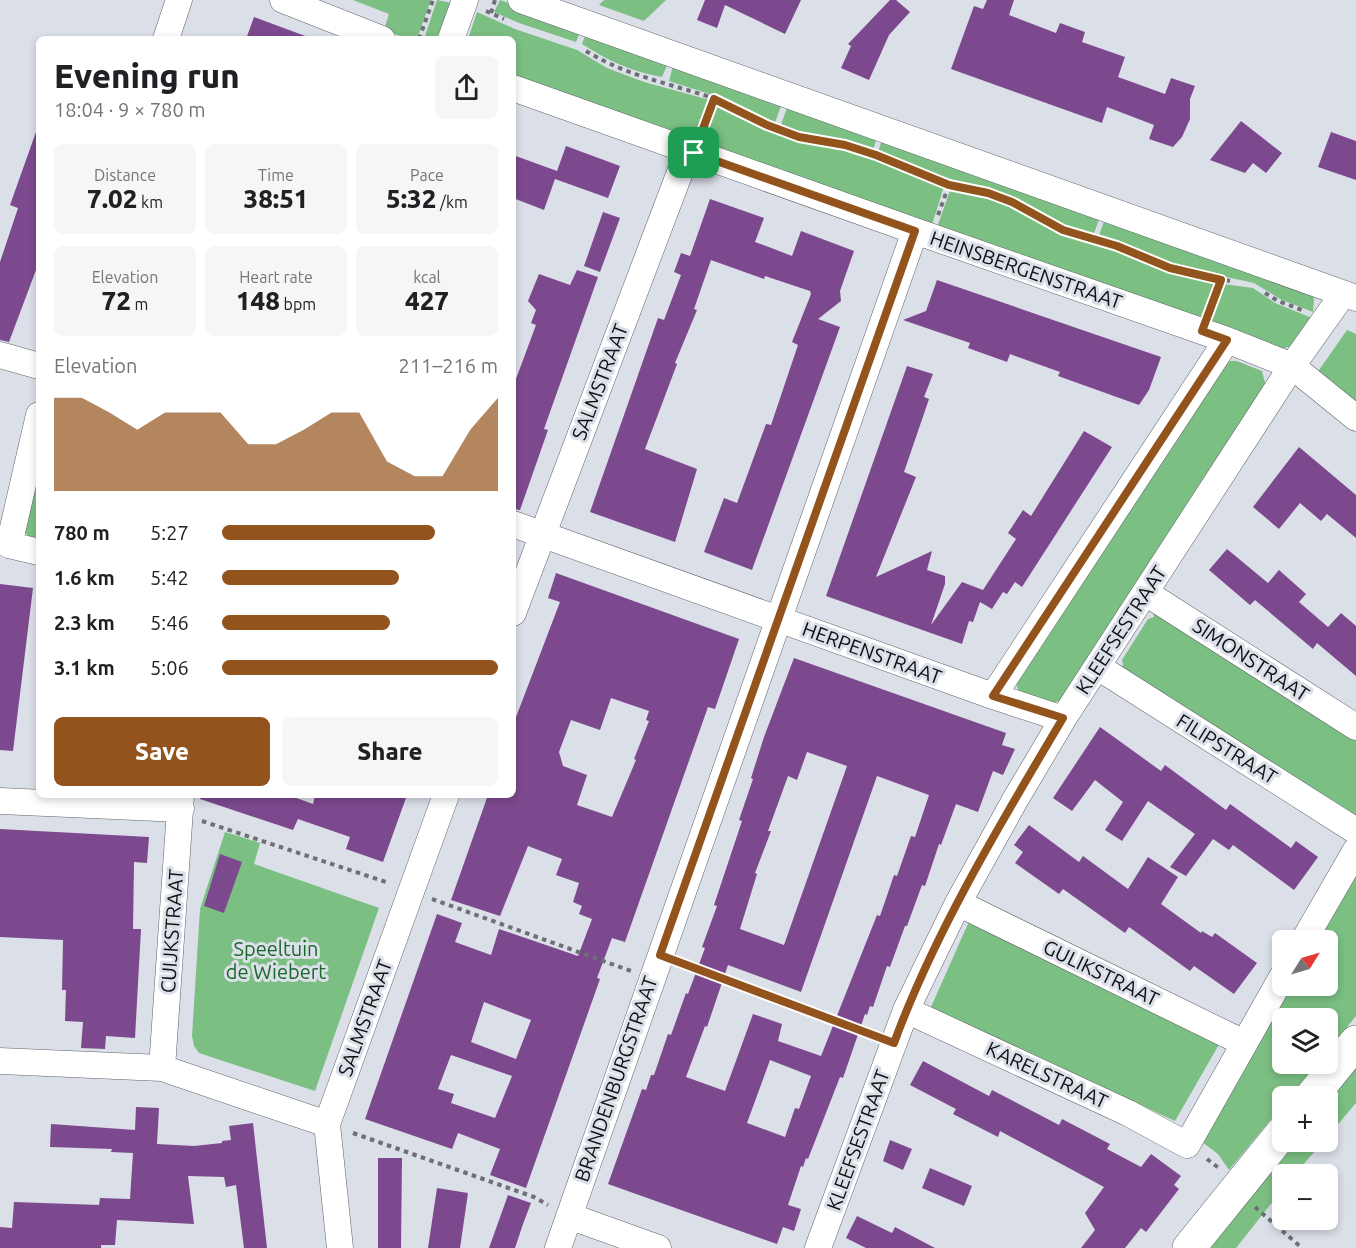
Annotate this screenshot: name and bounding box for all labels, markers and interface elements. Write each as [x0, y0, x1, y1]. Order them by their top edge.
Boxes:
button: share [435, 56, 498, 119]
text: Evening run [54, 57, 240, 94]
text: 18:04 · 9 × 780 m [54, 98, 206, 121]
pin [668, 127, 719, 178]
icon: arrive [677, 136, 710, 169]
text: Distance [94, 166, 156, 184]
text: Time [258, 166, 294, 184]
text: Pace [410, 166, 444, 184]
text: 7.02 [87, 184, 137, 213]
text: 38:51 [243, 184, 309, 213]
text: 5:32 [386, 184, 436, 213]
text: km [137, 193, 163, 211]
text: /km [436, 193, 468, 211]
street label: HEINSBERGENSTRAAT [927, 226, 1125, 313]
text: Elevation [92, 268, 158, 286]
text: Heart rate [239, 268, 313, 286]
text: kcal [413, 268, 441, 286]
text: 72 [102, 286, 131, 315]
text: 148 [236, 286, 280, 315]
text: 427 [405, 286, 449, 315]
text: m [131, 295, 148, 313]
text: bpm [280, 295, 316, 313]
street label: SALMSTRAAT [567, 321, 632, 443]
text: Elevation [54, 354, 137, 377]
text: 211–216 m [399, 354, 498, 377]
text: 780 m [54, 521, 110, 544]
text: 5:27 [150, 521, 189, 544]
street label: KLEEFSESTRAAT [1071, 561, 1171, 698]
text: 1.6 km [54, 566, 115, 589]
text: 5:42 [150, 566, 189, 589]
text: 2.3 km [54, 611, 115, 634]
text: 5:46 [150, 611, 189, 634]
street label: SIMONSTRAAT [1189, 613, 1314, 706]
street label: HERPENSTRAAT [799, 617, 945, 688]
text: 3.1 km [54, 656, 115, 679]
text: 5:06 [150, 656, 189, 679]
street label: FILIPSTRAAT [1173, 709, 1282, 789]
button: Save [54, 717, 270, 786]
button: Share [282, 717, 498, 786]
street label: CUIJKSTRAAT [156, 868, 187, 994]
north arrow [1272, 930, 1338, 996]
map controls [1272, 930, 1338, 1230]
street label: GULIKSTRAAT [1040, 935, 1163, 1010]
park label: Speeltuin de Wiebert [226, 937, 326, 983]
street label: SALMSTRAAT [333, 956, 396, 1079]
street label: BRANDENBURGSTRAAT [570, 973, 662, 1185]
button: layers [1272, 1008, 1338, 1074]
street label: KARELSTRAAT [983, 1036, 1112, 1113]
street label: KLEEFSESTRAAT [821, 1066, 894, 1213]
button: + [1272, 1086, 1338, 1152]
button: − [1272, 1164, 1338, 1230]

